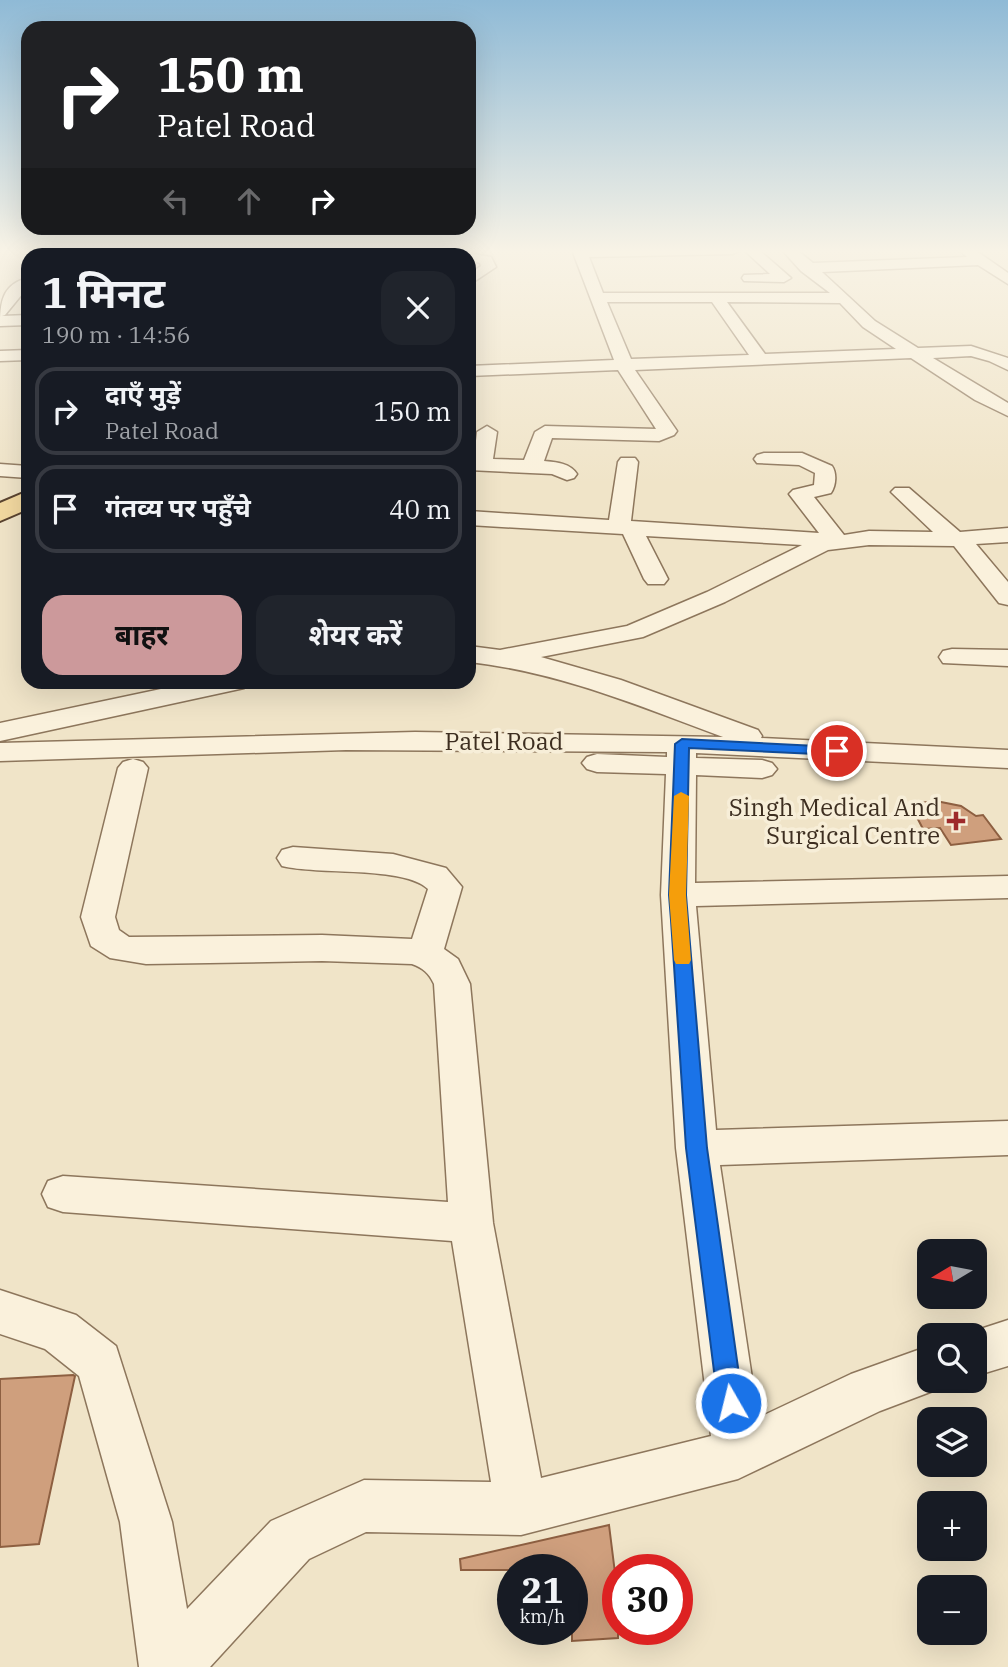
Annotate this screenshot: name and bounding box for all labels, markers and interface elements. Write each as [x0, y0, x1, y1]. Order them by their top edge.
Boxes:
text: 150 m [157, 42, 304, 105]
icon: right [42, 49, 133, 140]
text: Patel Road [157, 104, 315, 146]
icon: left [157, 182, 195, 220]
icon: ahead [230, 182, 268, 220]
icon: right [303, 182, 341, 220]
text: 1 मिनट [42, 265, 165, 320]
button: close [381, 271, 455, 345]
text: 190 m · 14:56 [42, 319, 191, 349]
text: दाएँ मुड़ें [105, 377, 181, 411]
icon: right [46, 392, 84, 430]
text: 150 m [373, 394, 451, 428]
text: Patel Road [105, 415, 219, 445]
icon: arrive [46, 490, 84, 528]
text: गंतव्य पर पहुँचे [105, 490, 251, 524]
text: 40 m [389, 492, 451, 526]
button: बाहर [42, 595, 242, 675]
button: शेयर करें [256, 595, 455, 675]
pin [807, 721, 867, 781]
street label: Patel Road [445, 725, 563, 757]
icon: arrive [818, 732, 856, 770]
place label: Singh Medical And Surgical Centre [729, 791, 940, 851]
marker: Singh Medical And Surgical Centre [946, 811, 966, 831]
north arrow [917, 1239, 987, 1309]
map controls [917, 1239, 987, 1645]
button: search [917, 1323, 987, 1393]
position arrow [694, 1366, 768, 1440]
button: layers [917, 1407, 987, 1477]
button: + [917, 1491, 987, 1561]
speed limit sign: 30 [602, 1554, 693, 1645]
text: 21 [521, 1567, 564, 1613]
button: − [917, 1575, 987, 1645]
text: km/h [520, 1605, 565, 1628]

